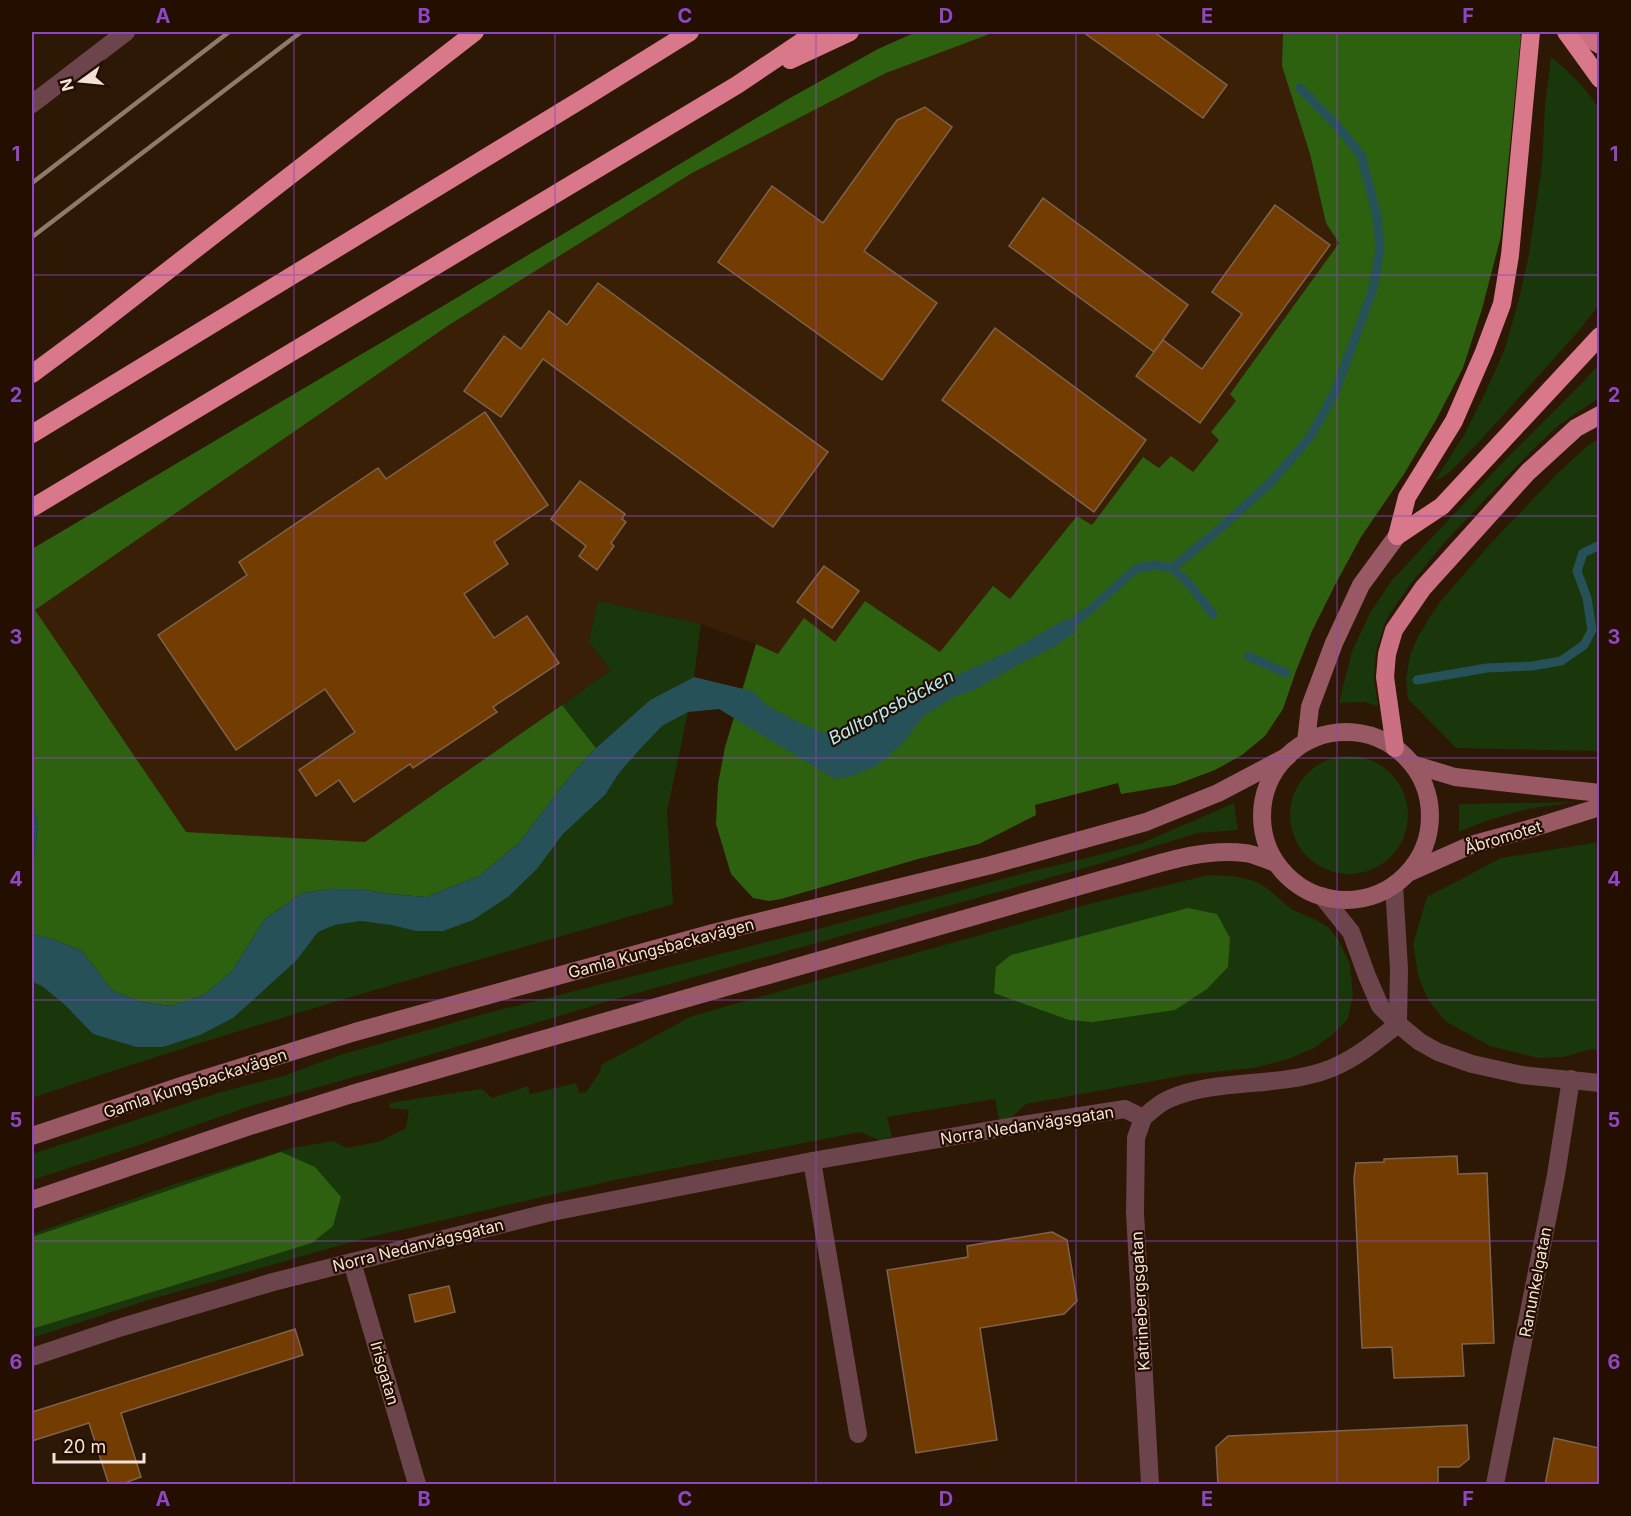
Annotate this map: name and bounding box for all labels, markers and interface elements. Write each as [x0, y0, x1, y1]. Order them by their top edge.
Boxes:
text: A [156, 4, 171, 28]
text: B [417, 4, 431, 28]
text: C [678, 4, 692, 28]
text: D [939, 4, 953, 28]
text: E [1201, 4, 1213, 28]
text: F [1462, 4, 1474, 28]
north arrow [51, 51, 111, 111]
text: N [55, 76, 78, 93]
text: 1 [12, 142, 20, 166]
text: 1 [1610, 142, 1618, 166]
text: 2 [10, 383, 22, 407]
text: 2 [1608, 383, 1620, 407]
text: 3 [10, 625, 22, 649]
text: 3 [1608, 625, 1620, 649]
water label: Balltorpsbäcken [825, 665, 957, 749]
street label: Åbromotet [1462, 816, 1544, 858]
text: 4 [9, 867, 23, 891]
text: 4 [1607, 867, 1621, 891]
street label: Gamla Kungsbackavägen [566, 914, 756, 982]
street label: Gamla Kungsbackavägen [101, 1044, 289, 1122]
street label: Norra Nedanvägsgatan [939, 1101, 1115, 1149]
text: 5 [10, 1108, 22, 1132]
text: 5 [1608, 1108, 1620, 1132]
street label: Norra Nedanvägsgatan [330, 1214, 506, 1276]
street label: Ranunkelgatan [1515, 1225, 1555, 1339]
street label: Katrinebergsgatan [1126, 1231, 1154, 1371]
street label: Irisgatan [366, 1339, 404, 1407]
text: 6 [10, 1350, 23, 1374]
text: 6 [1608, 1350, 1621, 1374]
scale bar [54, 1426, 144, 1464]
text: 20 m [63, 1436, 106, 1457]
text: A [156, 1487, 171, 1511]
text: B [417, 1487, 431, 1511]
text: C [678, 1487, 692, 1511]
text: D [939, 1487, 953, 1511]
text: E [1201, 1487, 1213, 1511]
text: F [1462, 1487, 1474, 1511]

